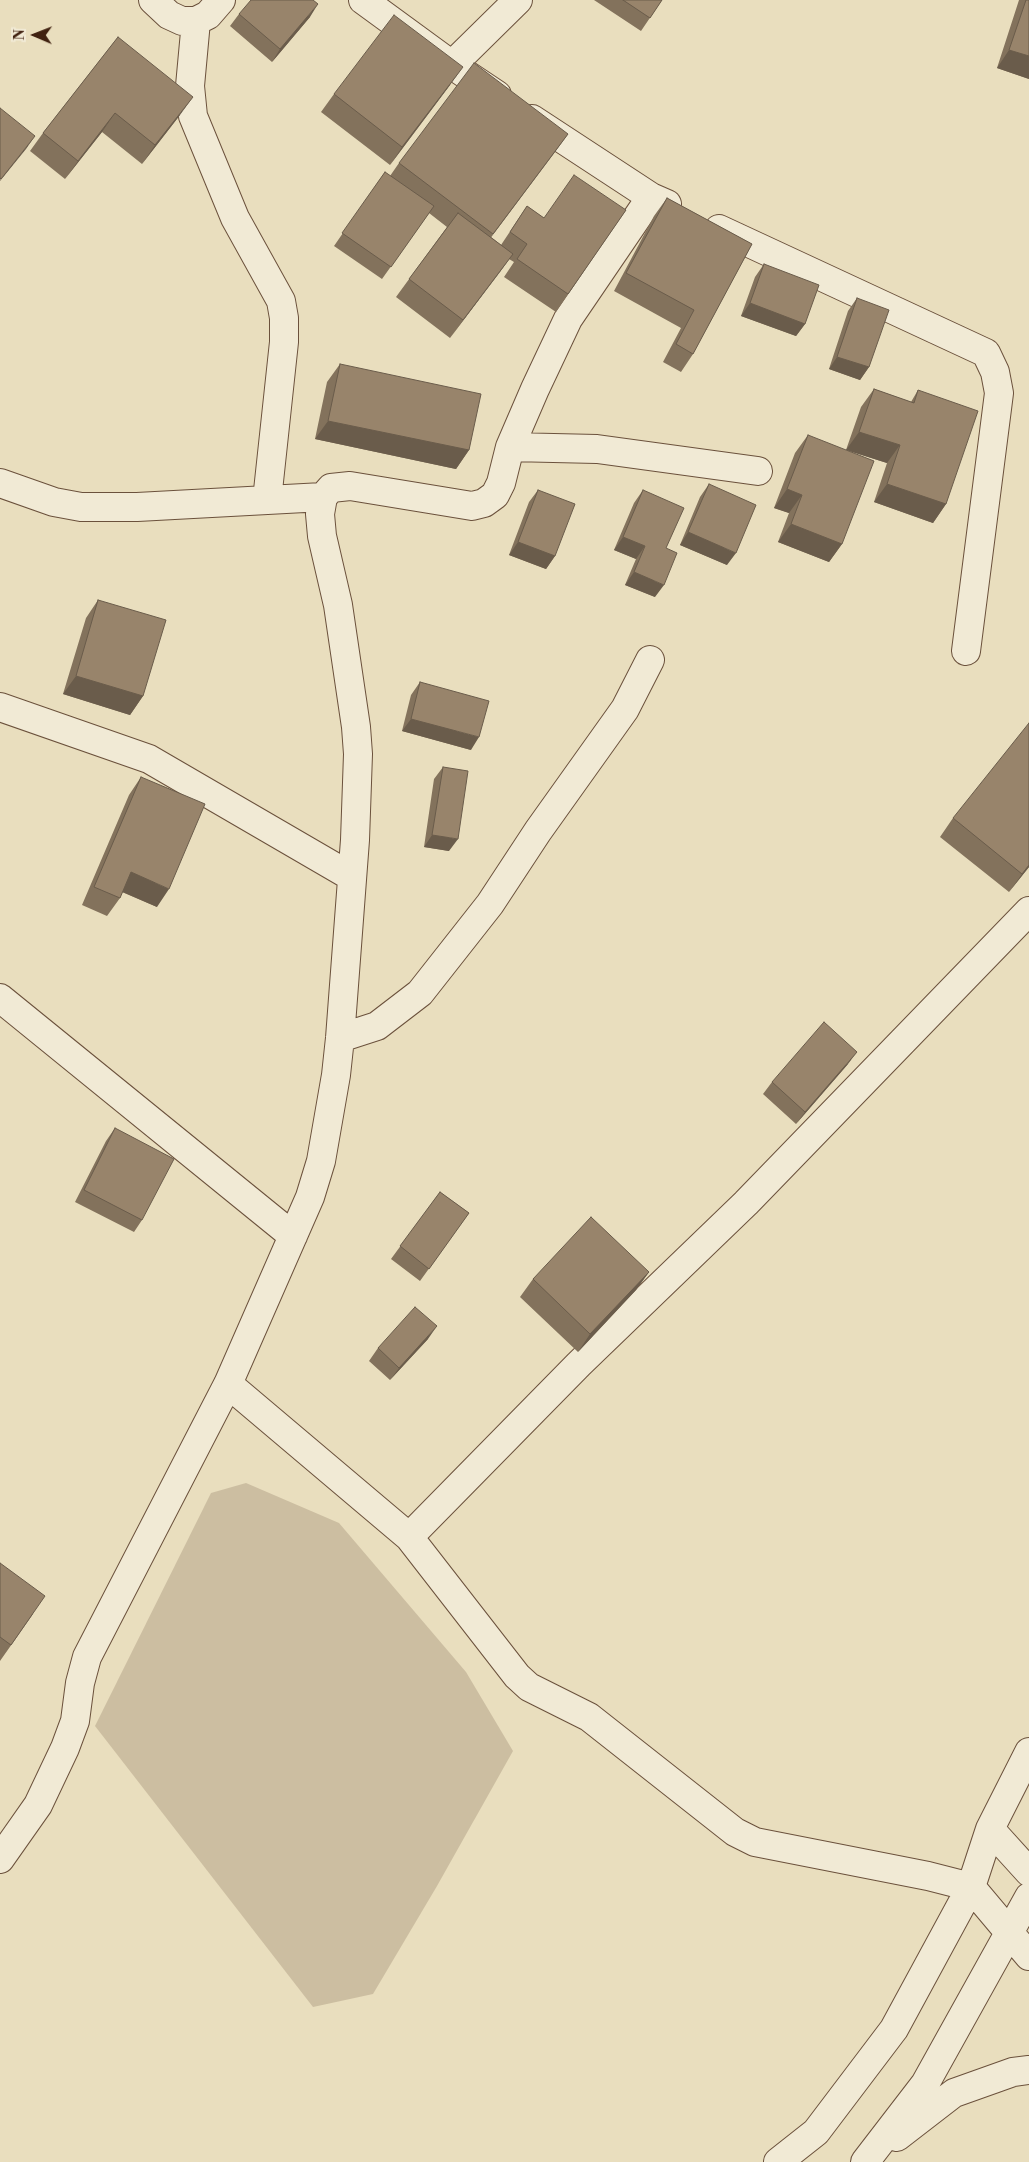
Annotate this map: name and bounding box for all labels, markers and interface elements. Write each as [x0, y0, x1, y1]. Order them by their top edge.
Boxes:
north arrow [10, 10, 60, 60]
text: N [11, 29, 29, 40]

